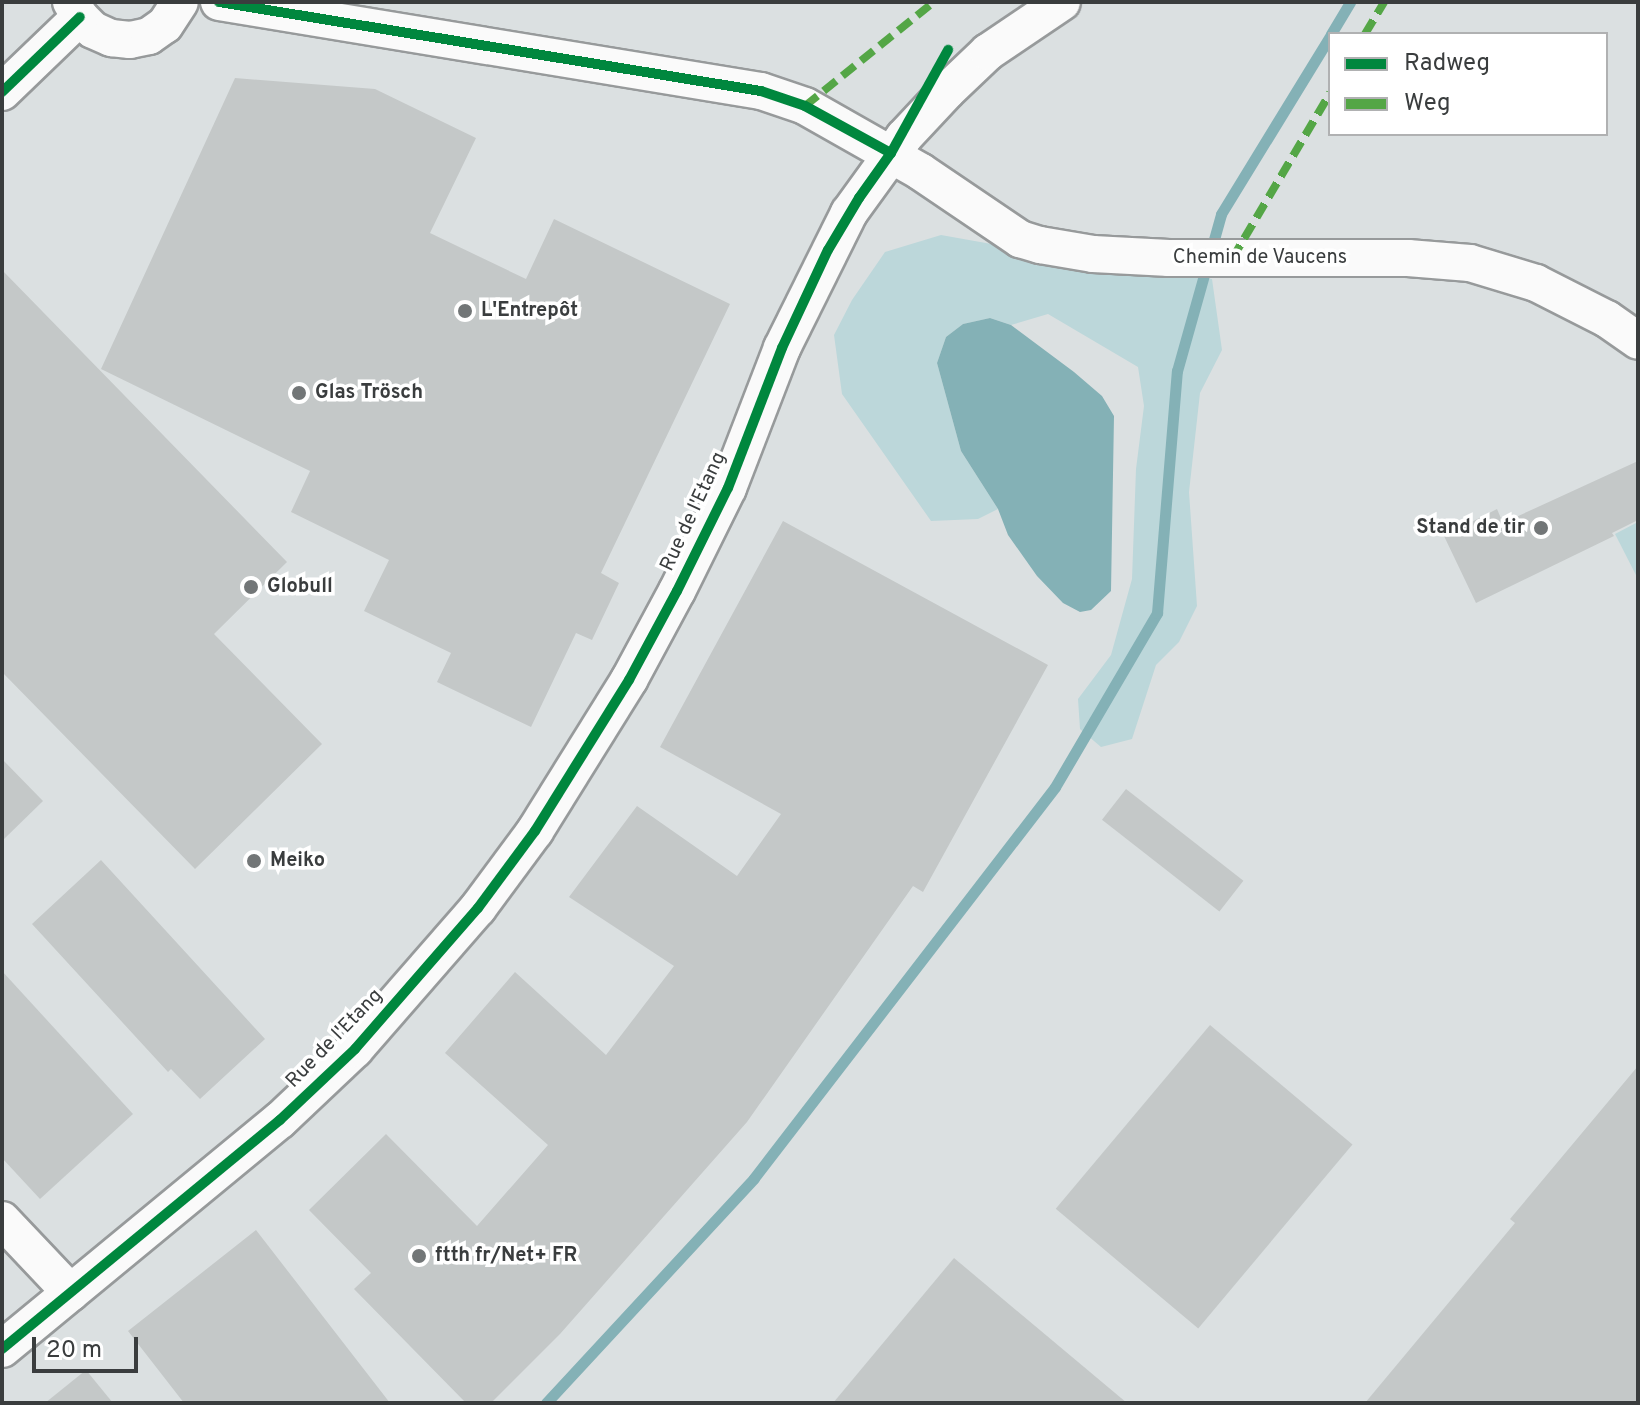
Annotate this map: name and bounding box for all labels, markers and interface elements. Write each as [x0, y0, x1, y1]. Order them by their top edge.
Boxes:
legend [1328, 32, 1608, 136]
text: Radweg [1404, 49, 1490, 79]
text: Weg [1404, 89, 1451, 119]
street label: Chemin de Vaucens [1172, 246, 1348, 270]
place label: L'Entrepôt [481, 299, 578, 323]
marker: L'Entrepôt [456, 302, 474, 320]
place label: Glas Trösch [315, 381, 423, 405]
marker: Glas Trösch [290, 384, 308, 402]
street label: Rue de l'Etang [656, 449, 732, 575]
place label: Stand de tir [1416, 516, 1525, 540]
marker: Stand de tir [1532, 519, 1550, 537]
place label: Globull [267, 575, 333, 599]
marker: Globull [242, 578, 260, 596]
place label: Meiko [270, 849, 325, 873]
marker: Meiko [245, 852, 263, 870]
street label: Rue de l'Etang [282, 984, 388, 1094]
place label: ftth fr/Net+ FR [435, 1244, 577, 1268]
marker: ftth fr/Net+ FR [410, 1247, 428, 1265]
scale bar [36, 1321, 142, 1371]
text: 20 m [46, 1336, 102, 1366]

